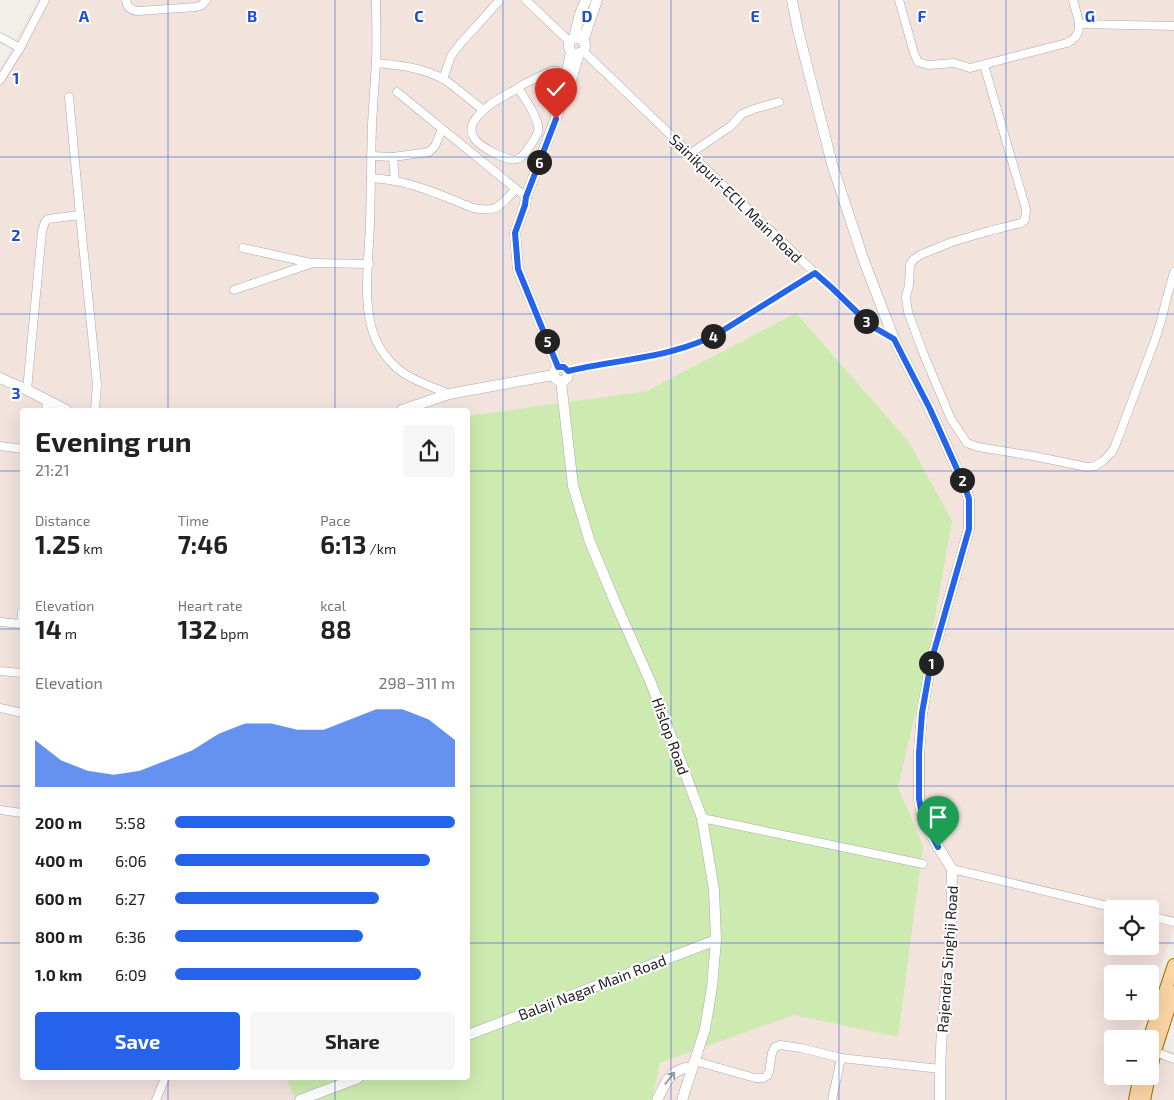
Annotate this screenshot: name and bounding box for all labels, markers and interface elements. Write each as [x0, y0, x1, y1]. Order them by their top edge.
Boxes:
text: A [79, 6, 90, 25]
text: B [247, 6, 257, 25]
text: C [414, 6, 424, 25]
text: D [582, 6, 593, 25]
text: E [750, 6, 760, 25]
text: F [918, 6, 927, 25]
text: G [1085, 6, 1095, 25]
text: 1 [13, 68, 19, 87]
pin [535, 68, 577, 119]
icon: check [542, 75, 570, 103]
street label: Sainikpuri-ECIL Main Road [666, 130, 806, 266]
pin: 6 [526, 150, 552, 174]
text: 6 [535, 154, 544, 171]
text: 2 [11, 225, 21, 244]
pin: 3 [854, 308, 878, 334]
text: 3 [863, 313, 870, 330]
pin: 4 [700, 324, 726, 348]
pin: 5 [534, 328, 560, 354]
text: 4 [709, 328, 718, 345]
text: 5 [544, 333, 551, 350]
text: 3 [11, 383, 21, 402]
text: Evening run [35, 424, 192, 458]
button: share [403, 425, 455, 477]
text: 21:21 [35, 460, 70, 479]
pin: 2 [950, 468, 974, 492]
text: 2 [958, 472, 967, 489]
text: Distance [35, 512, 90, 529]
text: Time [178, 512, 209, 529]
text: Pace [320, 512, 350, 529]
text: 1.25 [35, 529, 80, 559]
text: 7:46 [178, 529, 228, 559]
text: 6:13 [320, 529, 366, 559]
text: km [80, 540, 103, 557]
text: /km [366, 540, 396, 557]
text: Elevation [35, 597, 94, 614]
text: Heart rate [178, 597, 242, 614]
text: kcal [320, 597, 346, 614]
text: 14 [35, 614, 62, 644]
text: 132 [178, 614, 217, 644]
text: 88 [320, 614, 351, 644]
text: m [62, 625, 77, 642]
text: bpm [217, 625, 249, 642]
pin: 1 [918, 650, 944, 676]
text: 1 [928, 655, 935, 672]
text: Elevation [35, 673, 103, 692]
text: 298–311 m [378, 673, 455, 692]
street label: Hislop Road [649, 695, 693, 777]
pin [917, 796, 959, 847]
icon: arrive [924, 803, 952, 831]
text: 200 m [35, 813, 82, 832]
text: 5:58 [115, 813, 146, 832]
text: 400 m [35, 851, 83, 870]
text: 6:06 [115, 851, 147, 870]
street label: Rajendra Singhji Road [933, 885, 962, 1033]
text: 600 m [35, 889, 82, 908]
text: 6:27 [115, 889, 145, 908]
map controls [1104, 900, 1159, 1085]
button: locate [1104, 900, 1159, 955]
text: 800 m [35, 927, 83, 946]
text: 6:36 [115, 927, 146, 946]
street label: Balaji Nagar Main Road [515, 950, 669, 1024]
text: 1.0 km [35, 965, 82, 984]
text: 6:09 [115, 965, 147, 984]
button: + [1104, 965, 1159, 1020]
button: Save [35, 1012, 240, 1070]
button: Share [250, 1012, 455, 1070]
button: − [1104, 1030, 1159, 1085]
one-way arrow [665, 1072, 676, 1085]

